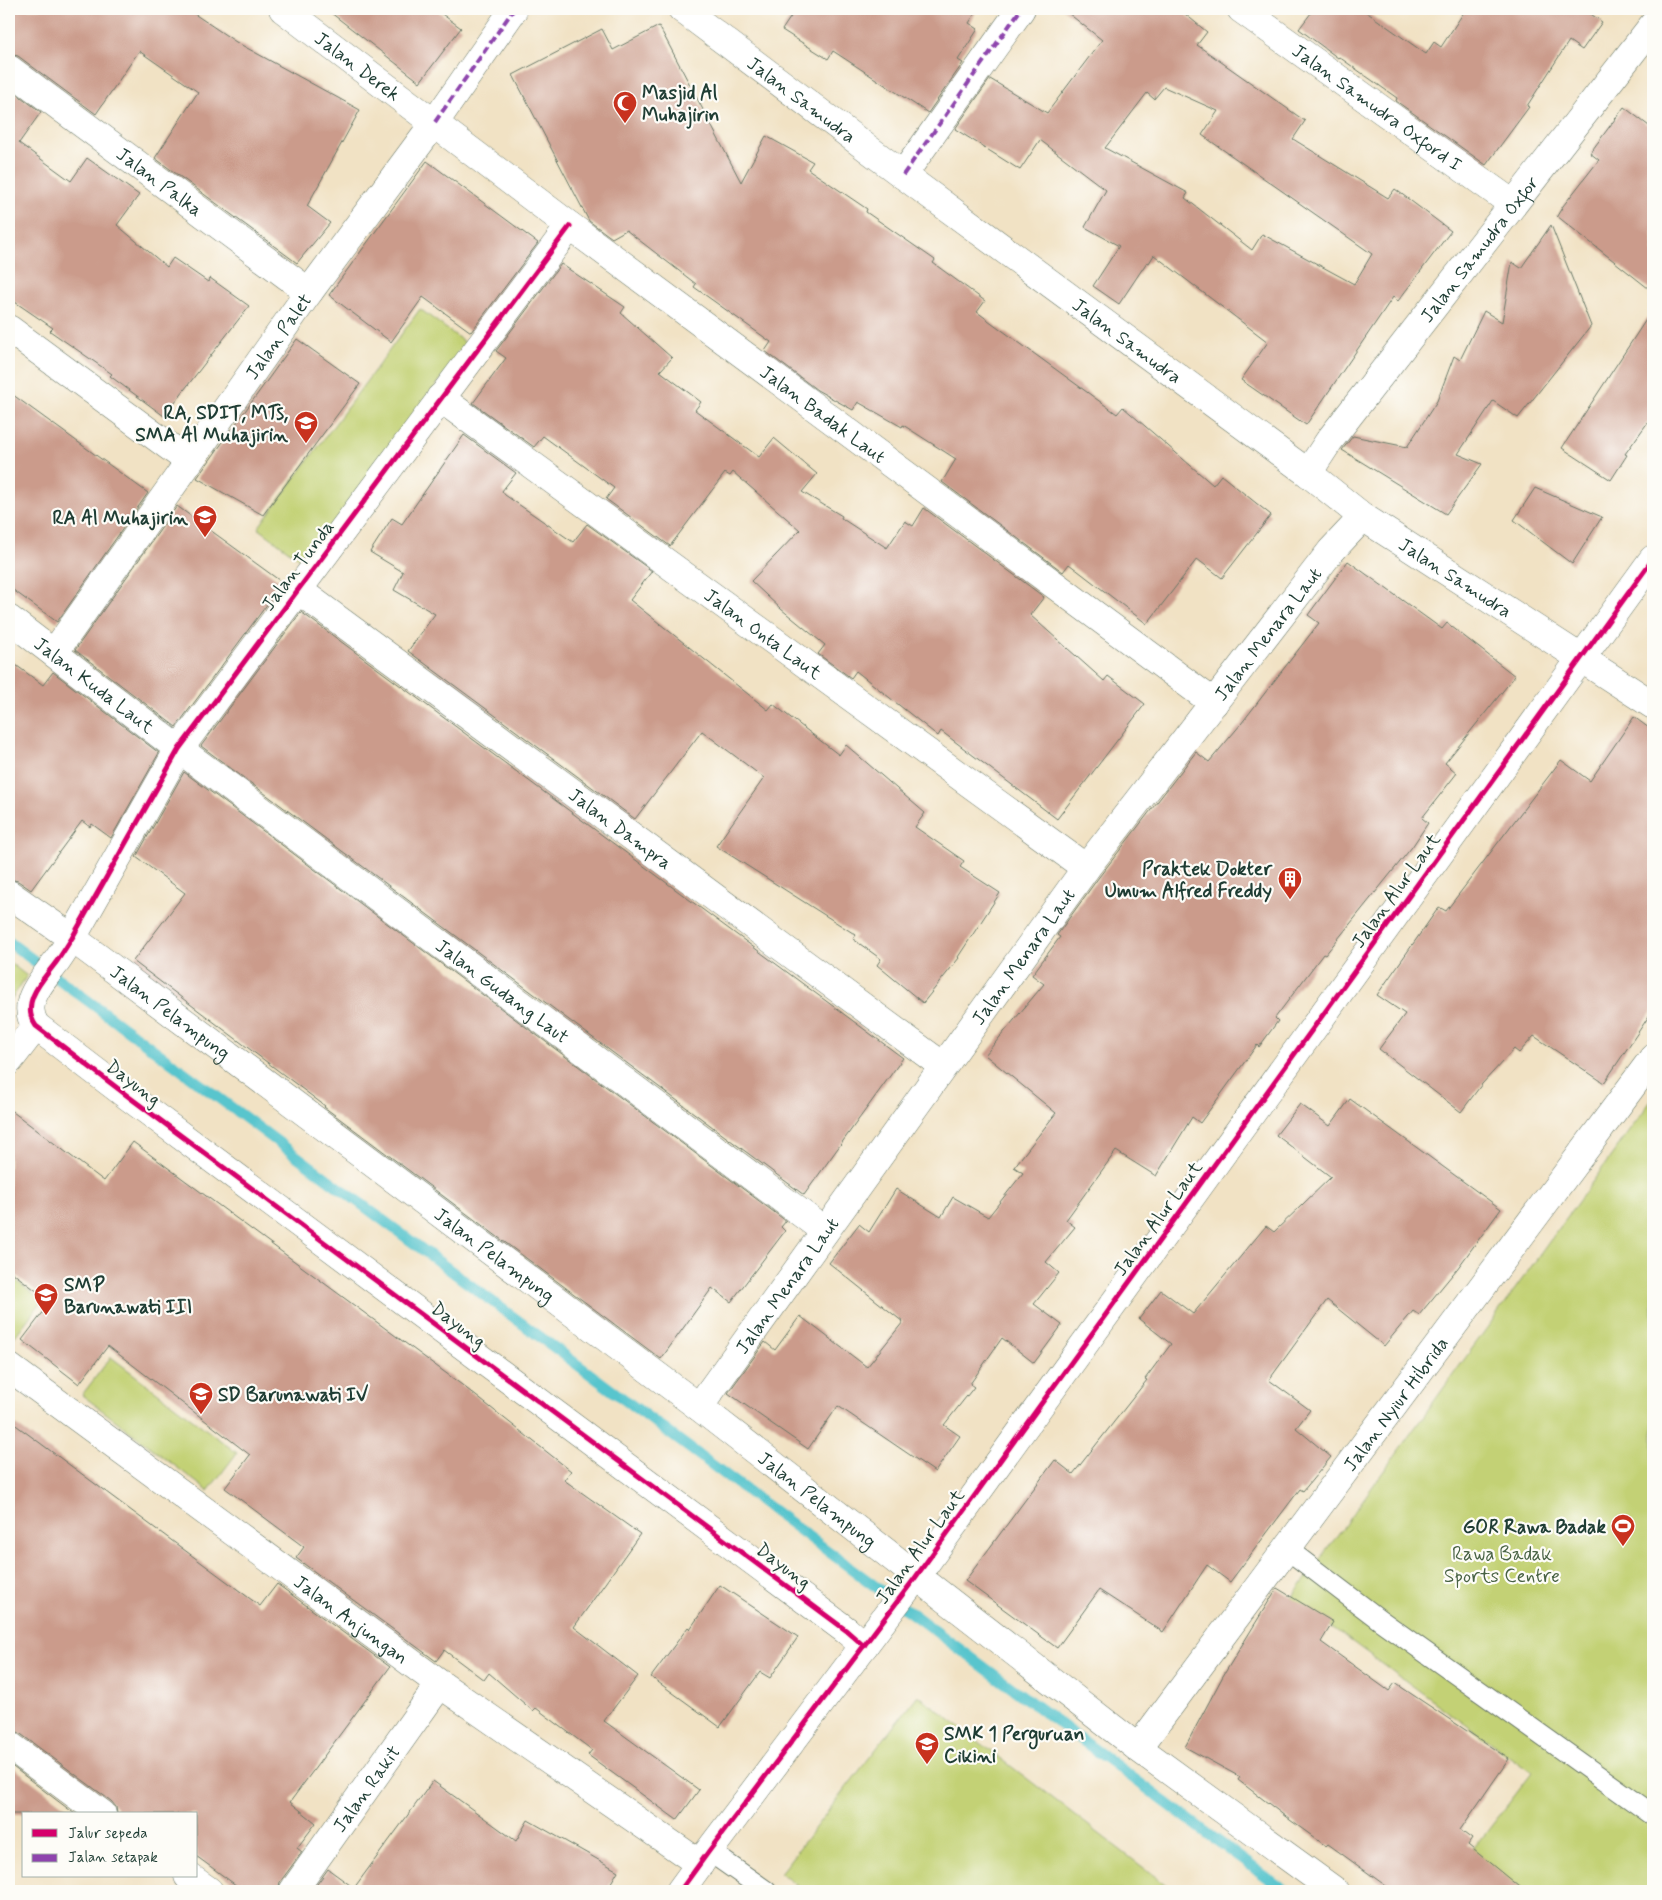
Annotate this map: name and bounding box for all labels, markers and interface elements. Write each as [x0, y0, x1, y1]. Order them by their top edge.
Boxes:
street label: Jalan Derek [309, 26, 405, 107]
street label: Jalan Samudra Oxford I [1287, 39, 1467, 178]
street label: Jalan Samudra [742, 51, 861, 149]
place label: Masjid Al Muhajirin [642, 81, 719, 129]
mosque icon: Masjid Al Muhajirin [612, 90, 638, 124]
street label: Jalan Palka [111, 142, 207, 223]
street label: Jalan Samudra Oxfor [1415, 171, 1545, 328]
street label: Jalan Palet [240, 289, 318, 385]
street label: Jalan Samudra [1067, 293, 1186, 390]
street label: Jalan Badak Laut [754, 360, 890, 470]
place label: RA, SDIT, MTs, SMA Al Muhajirin [135, 401, 288, 448]
school or university icon: RA, SDIT, MTs, SMA Al Muhajirin [293, 410, 319, 444]
school or university icon: RA Al Muhajirin [192, 504, 218, 538]
place label: RA Al Muhajirin [52, 506, 188, 531]
street label: Jalan Tunda [256, 516, 340, 616]
street label: Jalan Samudra [1393, 532, 1516, 624]
street label: Jalan Menara Laut [1209, 563, 1328, 706]
street label: Jalan Onta Laut [699, 583, 826, 686]
street label: Jalan Kuda Laut [29, 632, 159, 740]
street label: Jalan Dampra [563, 783, 677, 876]
street label: Jalan Alur Laut [1346, 828, 1446, 953]
place label: Praktek Dokter Umum Alfred Freddy [1105, 857, 1273, 904]
building icon: Praktek Dokter Umum Alfred Freddy [1277, 866, 1303, 900]
street label: Jalan Menara Laut [966, 884, 1081, 1030]
street label: Jalan Gudang Laut [430, 934, 574, 1050]
street label: Jalan Pelampung [105, 960, 235, 1068]
street label: Dayung [100, 1054, 166, 1113]
street label: Jalan Alur Laut [1108, 1156, 1208, 1281]
street label: Jalan Pelampung [429, 1202, 559, 1310]
street label: Jalan Menara Laut [730, 1213, 845, 1359]
place label: SMP Barunawati III [64, 1273, 192, 1320]
school or university icon: SMP Barunawati III [33, 1282, 59, 1316]
street label: Dayung [425, 1296, 491, 1355]
street label: Jalan Nyiur Hibrida [1338, 1332, 1455, 1477]
school or university icon: SD Barunawati IV [188, 1381, 214, 1415]
place label: SD Barunawati IV [218, 1383, 369, 1408]
street label: Jalan Pelampung [752, 1446, 881, 1556]
street label: Jalan Alur Laut [870, 1484, 970, 1609]
sports icon: GOR Rawa Badak [1610, 1513, 1636, 1547]
place label: GOR Rawa Badak [1463, 1515, 1606, 1540]
street label: Dayung [750, 1537, 816, 1596]
park label: Rawa Badak Sports Centre [1444, 1542, 1560, 1589]
street label: Jalan Anjungan [288, 1570, 413, 1670]
place label: SMK 1 Perguruan Cikini [944, 1722, 1085, 1769]
school or university icon: SMK 1 Perguruan Cikini [914, 1731, 940, 1765]
street label: Jalan Rakit [328, 1741, 407, 1838]
legend [22, 1812, 198, 1878]
text: Jalur sepeda [68, 1824, 148, 1844]
text: Jalan setapak [68, 1848, 158, 1868]

